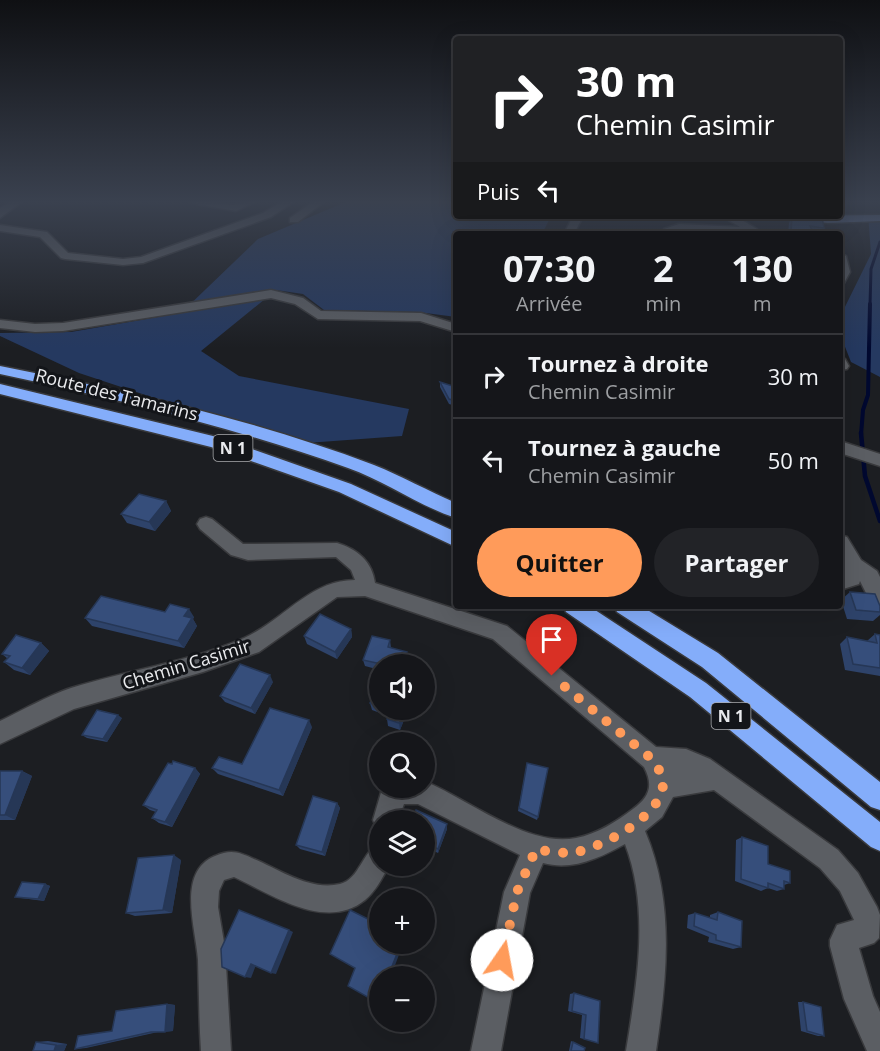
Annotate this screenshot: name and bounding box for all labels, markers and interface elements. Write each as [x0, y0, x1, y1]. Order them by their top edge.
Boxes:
text: 30 m [576, 52, 676, 109]
icon: right [477, 60, 555, 138]
text: Chemin Casimir [576, 106, 775, 143]
icon: left [532, 174, 565, 207]
text: Puis [477, 176, 520, 206]
text: 07:30 [503, 244, 596, 293]
text: 2 [653, 244, 674, 293]
text: 130 [731, 244, 793, 293]
text: Arrivée [516, 290, 582, 317]
text: min [645, 290, 681, 317]
text: m [753, 290, 771, 317]
text: Tournez à droite [528, 348, 709, 378]
icon: right [477, 360, 510, 393]
text: 30 m [768, 361, 819, 391]
street label: Route des Tamarins [33, 362, 201, 426]
text: Chemin Casimir [528, 378, 675, 405]
text: Tournez à gauche [528, 432, 721, 462]
road number: N 1 [214, 435, 252, 461]
icon: left [477, 444, 510, 477]
text: 50 m [768, 445, 819, 475]
text: Chemin Casimir [528, 462, 675, 489]
button: Quitter [477, 528, 642, 597]
button: Partager [654, 528, 819, 597]
pin [526, 614, 577, 676]
icon: arrive [535, 623, 568, 656]
street label: Chemin Casimir [119, 633, 253, 695]
map controls [369, 654, 435, 1032]
button: sound [369, 654, 435, 720]
road number: N 1 [712, 703, 750, 729]
button: search [369, 732, 435, 798]
button: layers [369, 810, 435, 876]
button: + [369, 888, 435, 954]
position arrow [470, 928, 534, 992]
button: − [369, 966, 435, 1032]

